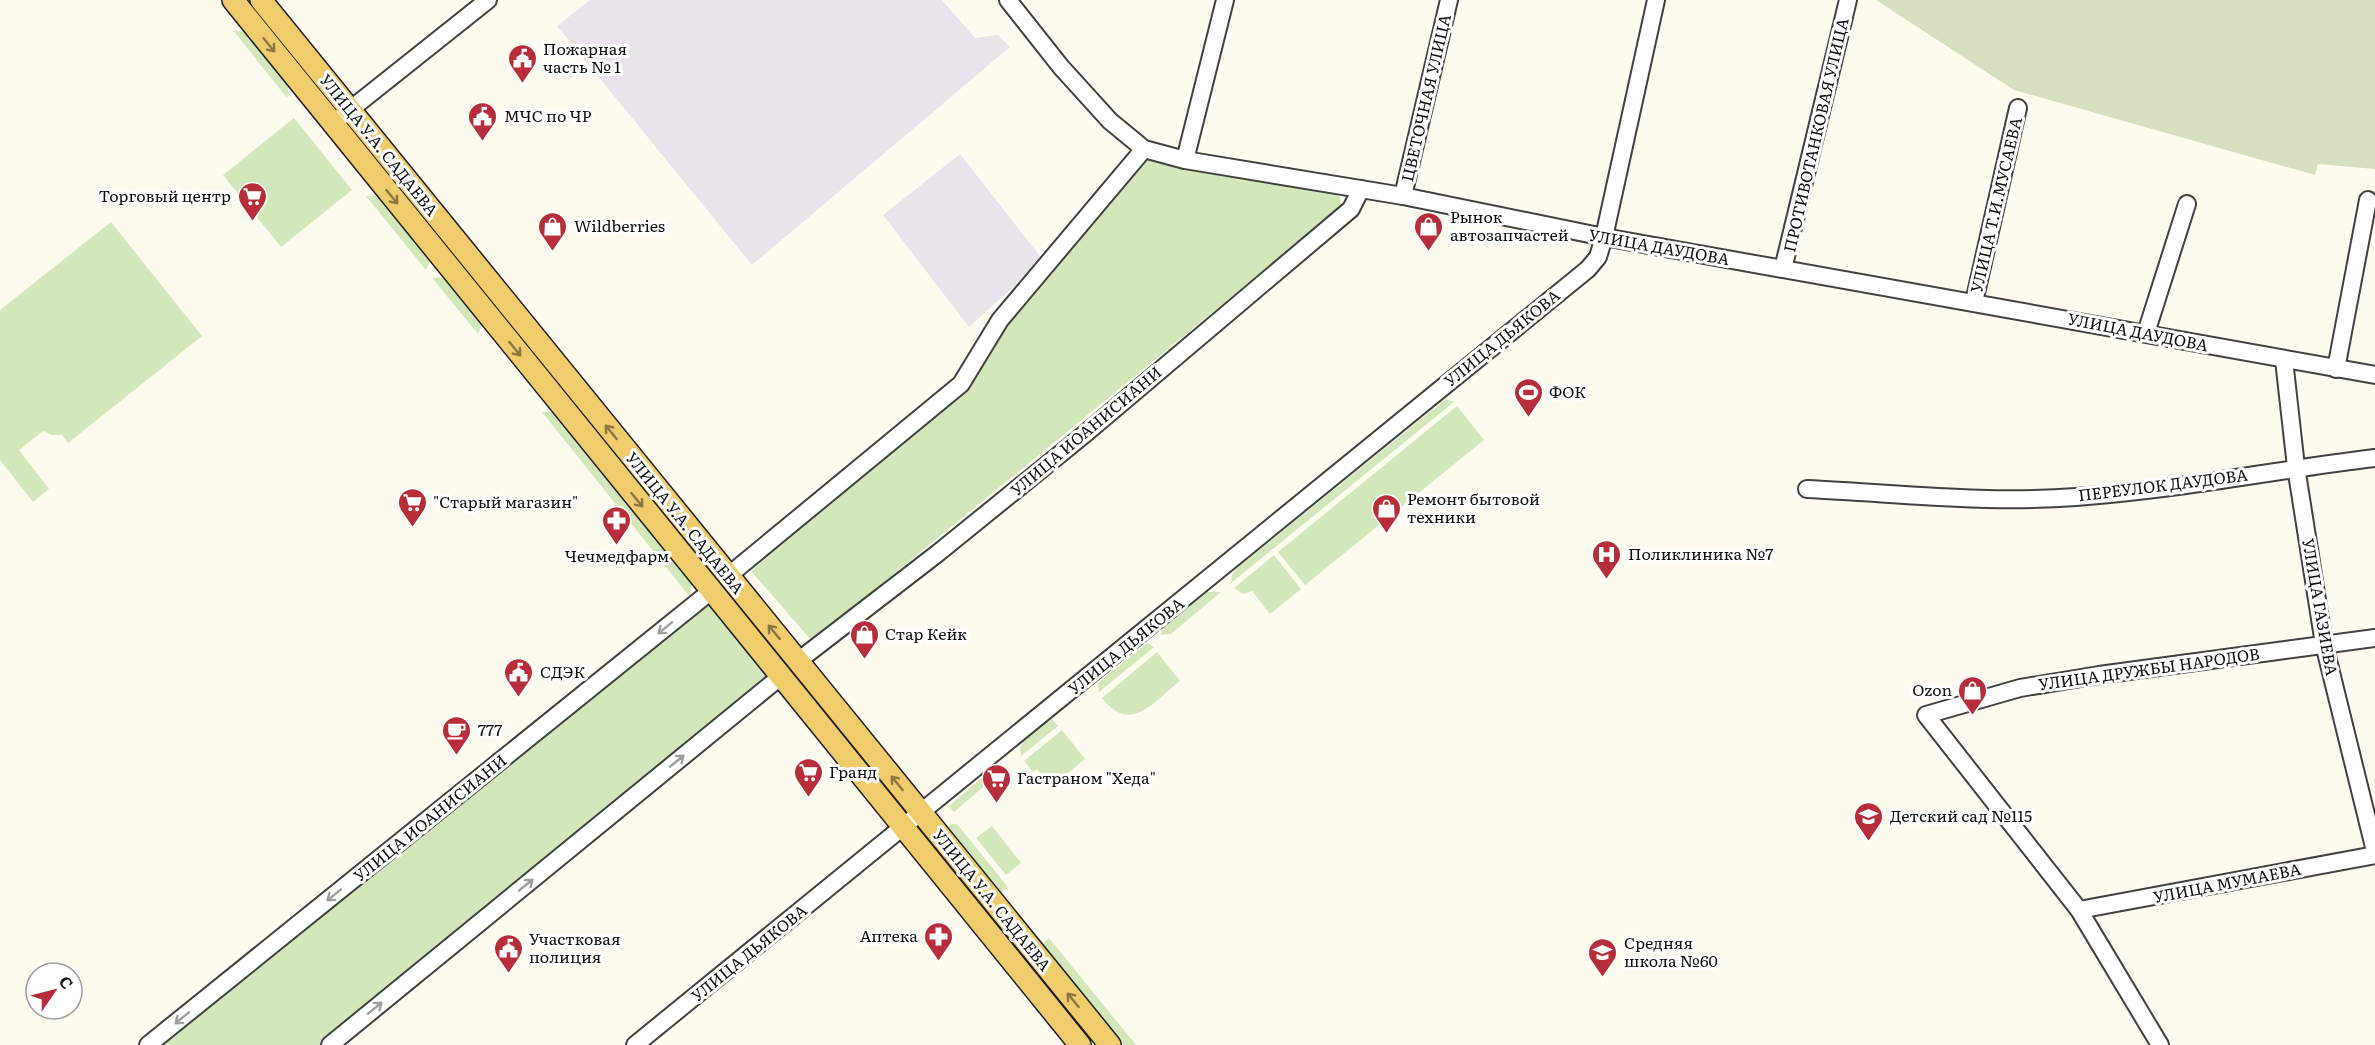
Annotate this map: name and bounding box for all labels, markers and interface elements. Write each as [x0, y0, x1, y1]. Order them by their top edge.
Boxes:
street label: ЦВЕТОЧНАЯ УЛИЦА [1394, 11, 1456, 184]
street label: ПРОТИВОТАНКОВАЯ УЛИЦА [1776, 15, 1854, 254]
place label: Пожарная часть № 1 [543, 36, 627, 78]
one-way arrow [263, 37, 276, 53]
public building icon: Пожарная часть № 1 [506, 42, 538, 84]
street label: УЛИЦА У.А. САДАЕВА [315, 68, 445, 221]
public building icon: МЧС по ЧР [467, 100, 499, 142]
place label: МЧС по ЧР [504, 103, 592, 127]
street label: УЛИЦА Т.И.МУСАЕВА [1963, 114, 2027, 295]
supermarket icon: Торговый центр [236, 180, 268, 222]
place label: Торговый центр [99, 183, 231, 207]
one-way arrow [386, 189, 399, 205]
place label: Рынок автозапчастей [1450, 204, 1569, 246]
shop icon: Wildberries [537, 210, 569, 252]
shop icon: Рынок автозапчастей [1413, 210, 1445, 252]
place label: Wildberries [574, 213, 665, 237]
street label: УЛИЦА ДАУДОВА [1587, 222, 1732, 270]
street label: УЛИЦА ДЬЯКОВА [1438, 283, 1565, 392]
street label: УЛИЦА ДАУДОВА [2066, 306, 2211, 356]
one-way arrow [508, 340, 521, 356]
street label: УЛИЦА ИОАНИСИАНИ [1004, 360, 1166, 501]
sports icon: ФОК [1512, 376, 1544, 418]
place label: ФОК [1549, 379, 1586, 403]
one-way arrow [604, 424, 617, 440]
street label: УЛИЦА У.А. САДАЕВА [621, 446, 751, 599]
street label: ПЕРЕУЛОК ДАУДОВА [2077, 462, 2249, 506]
supermarket icon: "Старый магазин" [396, 486, 428, 528]
place label: Ремонт бытовой техники [1407, 486, 1540, 528]
place label: "Старый магазин" [433, 489, 578, 513]
one-way arrow [631, 492, 644, 508]
shop icon: Ремонт бытовой техники [1370, 492, 1402, 534]
pharmacy icon: Чечмедфарм [601, 504, 633, 546]
street label: УЛИЦА ГАЗИЕВА [2297, 536, 2345, 678]
hospital icon: Поликлиника №7 [1591, 538, 1623, 580]
place label: Поликлиника №7 [1628, 541, 1773, 565]
place label: Чечмедфарм [565, 543, 669, 567]
street label: УЛИЦА ДЬЯКОВА [1062, 591, 1189, 700]
shop icon: Стар Кейк [848, 618, 880, 660]
one-way arrow [657, 621, 673, 634]
place label: Стар Кейк [885, 621, 967, 645]
one-way arrow [767, 625, 781, 640]
street label: УЛИЦА ДРУЖБЫ НАРОДОВ [2037, 641, 2261, 695]
public building icon: СДЭК [503, 656, 535, 698]
place label: СДЭК [540, 659, 585, 683]
shop icon: Ozon [1957, 674, 1989, 716]
place label: Ozon [1912, 677, 1952, 701]
cafe icon: 777 [441, 714, 473, 756]
place label: 777 [478, 717, 502, 741]
street label: УЛИЦА ИОАНИСИАНИ [348, 748, 511, 887]
one-way arrow [669, 754, 684, 768]
supermarket icon: Гранд [792, 756, 824, 798]
place label: Гранд [829, 759, 877, 783]
supermarket icon: Гастраном "Хеда" [980, 762, 1012, 804]
place label: Гастраном "Хеда" [1017, 765, 1156, 789]
one-way arrow [890, 775, 903, 791]
school or university icon: Детский сад №115 [1853, 800, 1885, 842]
place label: Детский сад №115 [1890, 803, 2032, 827]
street label: УЛИЦА У.А. САДАЕВА [928, 823, 1058, 976]
street label: УЛИЦА МУМАЕВА [2151, 856, 2303, 908]
one-way arrow [518, 878, 534, 891]
one-way arrow [326, 889, 342, 902]
street label: УЛИЦА ДЬЯКОВА [685, 898, 812, 1007]
pharmacy icon: Аптека [923, 920, 955, 962]
place label: Аптека [860, 923, 918, 947]
place label: Участковая полиция [529, 926, 621, 968]
place label: Средняя школа №60 [1624, 930, 1718, 972]
public building icon: Участковая полиция [492, 932, 524, 974]
school or university icon: Средняя школа №60 [1587, 936, 1619, 978]
north arrow [24, 961, 84, 1021]
text: С [54, 970, 80, 993]
one-way arrow [1066, 992, 1079, 1008]
one-way arrow [367, 1001, 382, 1015]
one-way arrow [174, 1011, 190, 1024]

